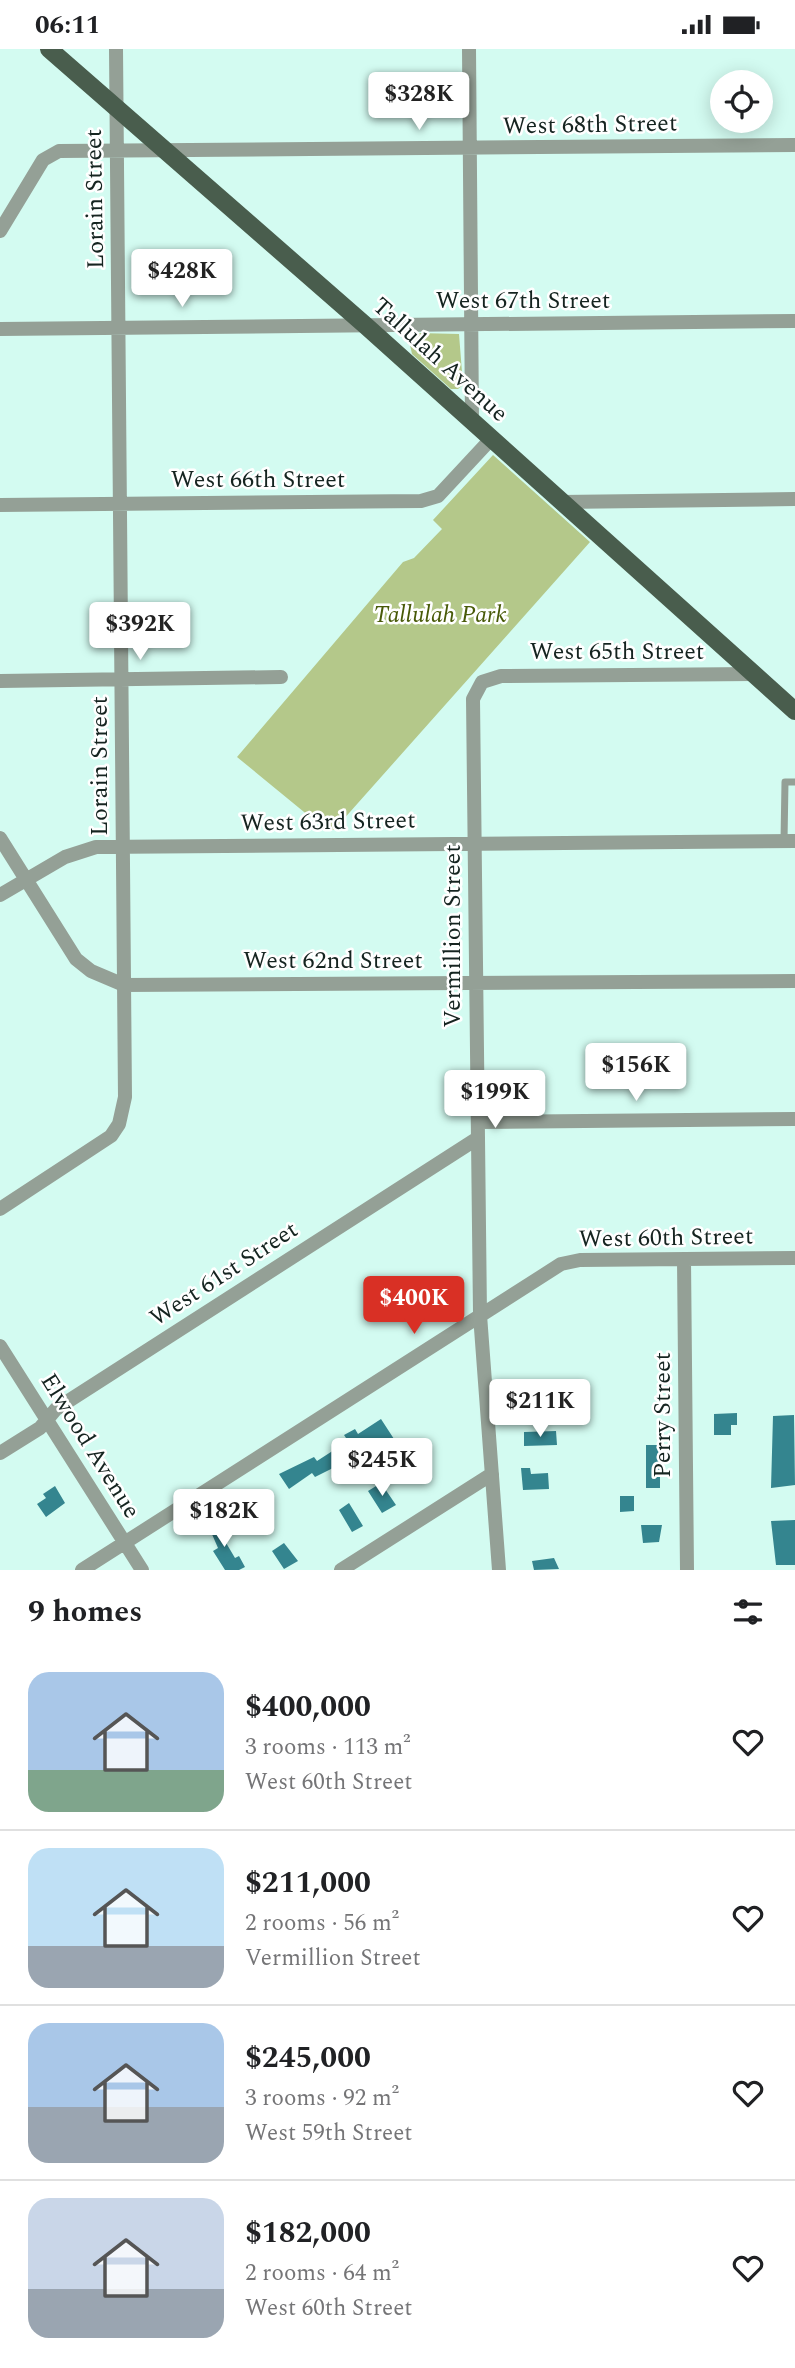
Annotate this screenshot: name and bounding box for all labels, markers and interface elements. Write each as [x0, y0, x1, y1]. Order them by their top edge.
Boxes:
text: 06:11 [35, 5, 100, 45]
map controls [710, 70, 773, 133]
button: locate [710, 70, 773, 133]
pin: $328K [370, 73, 468, 132]
text: $328K [384, 77, 454, 112]
street label: West 68th Street [502, 105, 678, 145]
street label: Lorain Street [76, 129, 114, 269]
pin: $428K [133, 250, 231, 309]
text: $428K [147, 254, 217, 289]
street label: West 67th Street [436, 283, 610, 319]
street label: Tallulah Avenue [364, 289, 516, 431]
street label: West 66th Street [171, 462, 345, 498]
park label: Tallulah Park [373, 597, 507, 633]
pin: $392K [91, 603, 189, 662]
text: $392K [105, 607, 175, 642]
street label: West 65th Street [530, 634, 704, 670]
street label: Lorain Street [82, 696, 118, 836]
street label: West 63rd Street [240, 802, 416, 842]
street label: Vermillion Street [435, 844, 471, 1028]
street label: West 62nd Street [243, 943, 423, 979]
pin: $156K [587, 1044, 685, 1103]
text: $156K [601, 1048, 671, 1083]
pin: $199K [446, 1070, 544, 1130]
text: $199K [460, 1075, 530, 1110]
street label: West 61st Street [143, 1212, 305, 1336]
street label: West 60th Street [578, 1218, 754, 1258]
pin: $400K [365, 1277, 463, 1336]
text: $400K [379, 1281, 449, 1316]
street label: Perry Street [645, 1352, 681, 1478]
street label: Elwood Avenue [31, 1366, 149, 1526]
pin: $211K [491, 1379, 589, 1439]
text: $211K [505, 1384, 575, 1419]
pin: $245K [333, 1439, 431, 1498]
text: $245K [347, 1443, 417, 1478]
pin: $182K [175, 1489, 273, 1549]
text: $182K [189, 1494, 259, 1529]
text: 9 homes [28, 1589, 142, 1635]
icon: filters [729, 1593, 767, 1631]
text: $400,000 [245, 1684, 371, 1730]
icon: home [84, 1700, 168, 1784]
icon: heart [729, 1723, 767, 1761]
text: 3 rooms · 113 m² [245, 1730, 411, 1765]
text: West 60th Street [245, 1765, 412, 1800]
text: $211,000 [245, 1860, 371, 1906]
icon: home [84, 1876, 168, 1960]
icon: heart [729, 1899, 767, 1937]
text: 2 rooms · 56 m² [245, 1906, 399, 1941]
text: Vermillion Street [245, 1941, 421, 1976]
text: $245,000 [245, 2035, 371, 2081]
icon: home [84, 2051, 168, 2135]
icon: heart [729, 2074, 767, 2112]
text: 3 rooms · 92 m² [245, 2081, 399, 2116]
text: West 59th Street [245, 2116, 412, 2151]
text: $182,000 [245, 2210, 371, 2256]
icon: home [84, 2226, 168, 2310]
icon: heart [729, 2249, 767, 2287]
text: 2 rooms · 64 m² [245, 2256, 399, 2291]
text: West 60th Street [245, 2291, 412, 2326]

